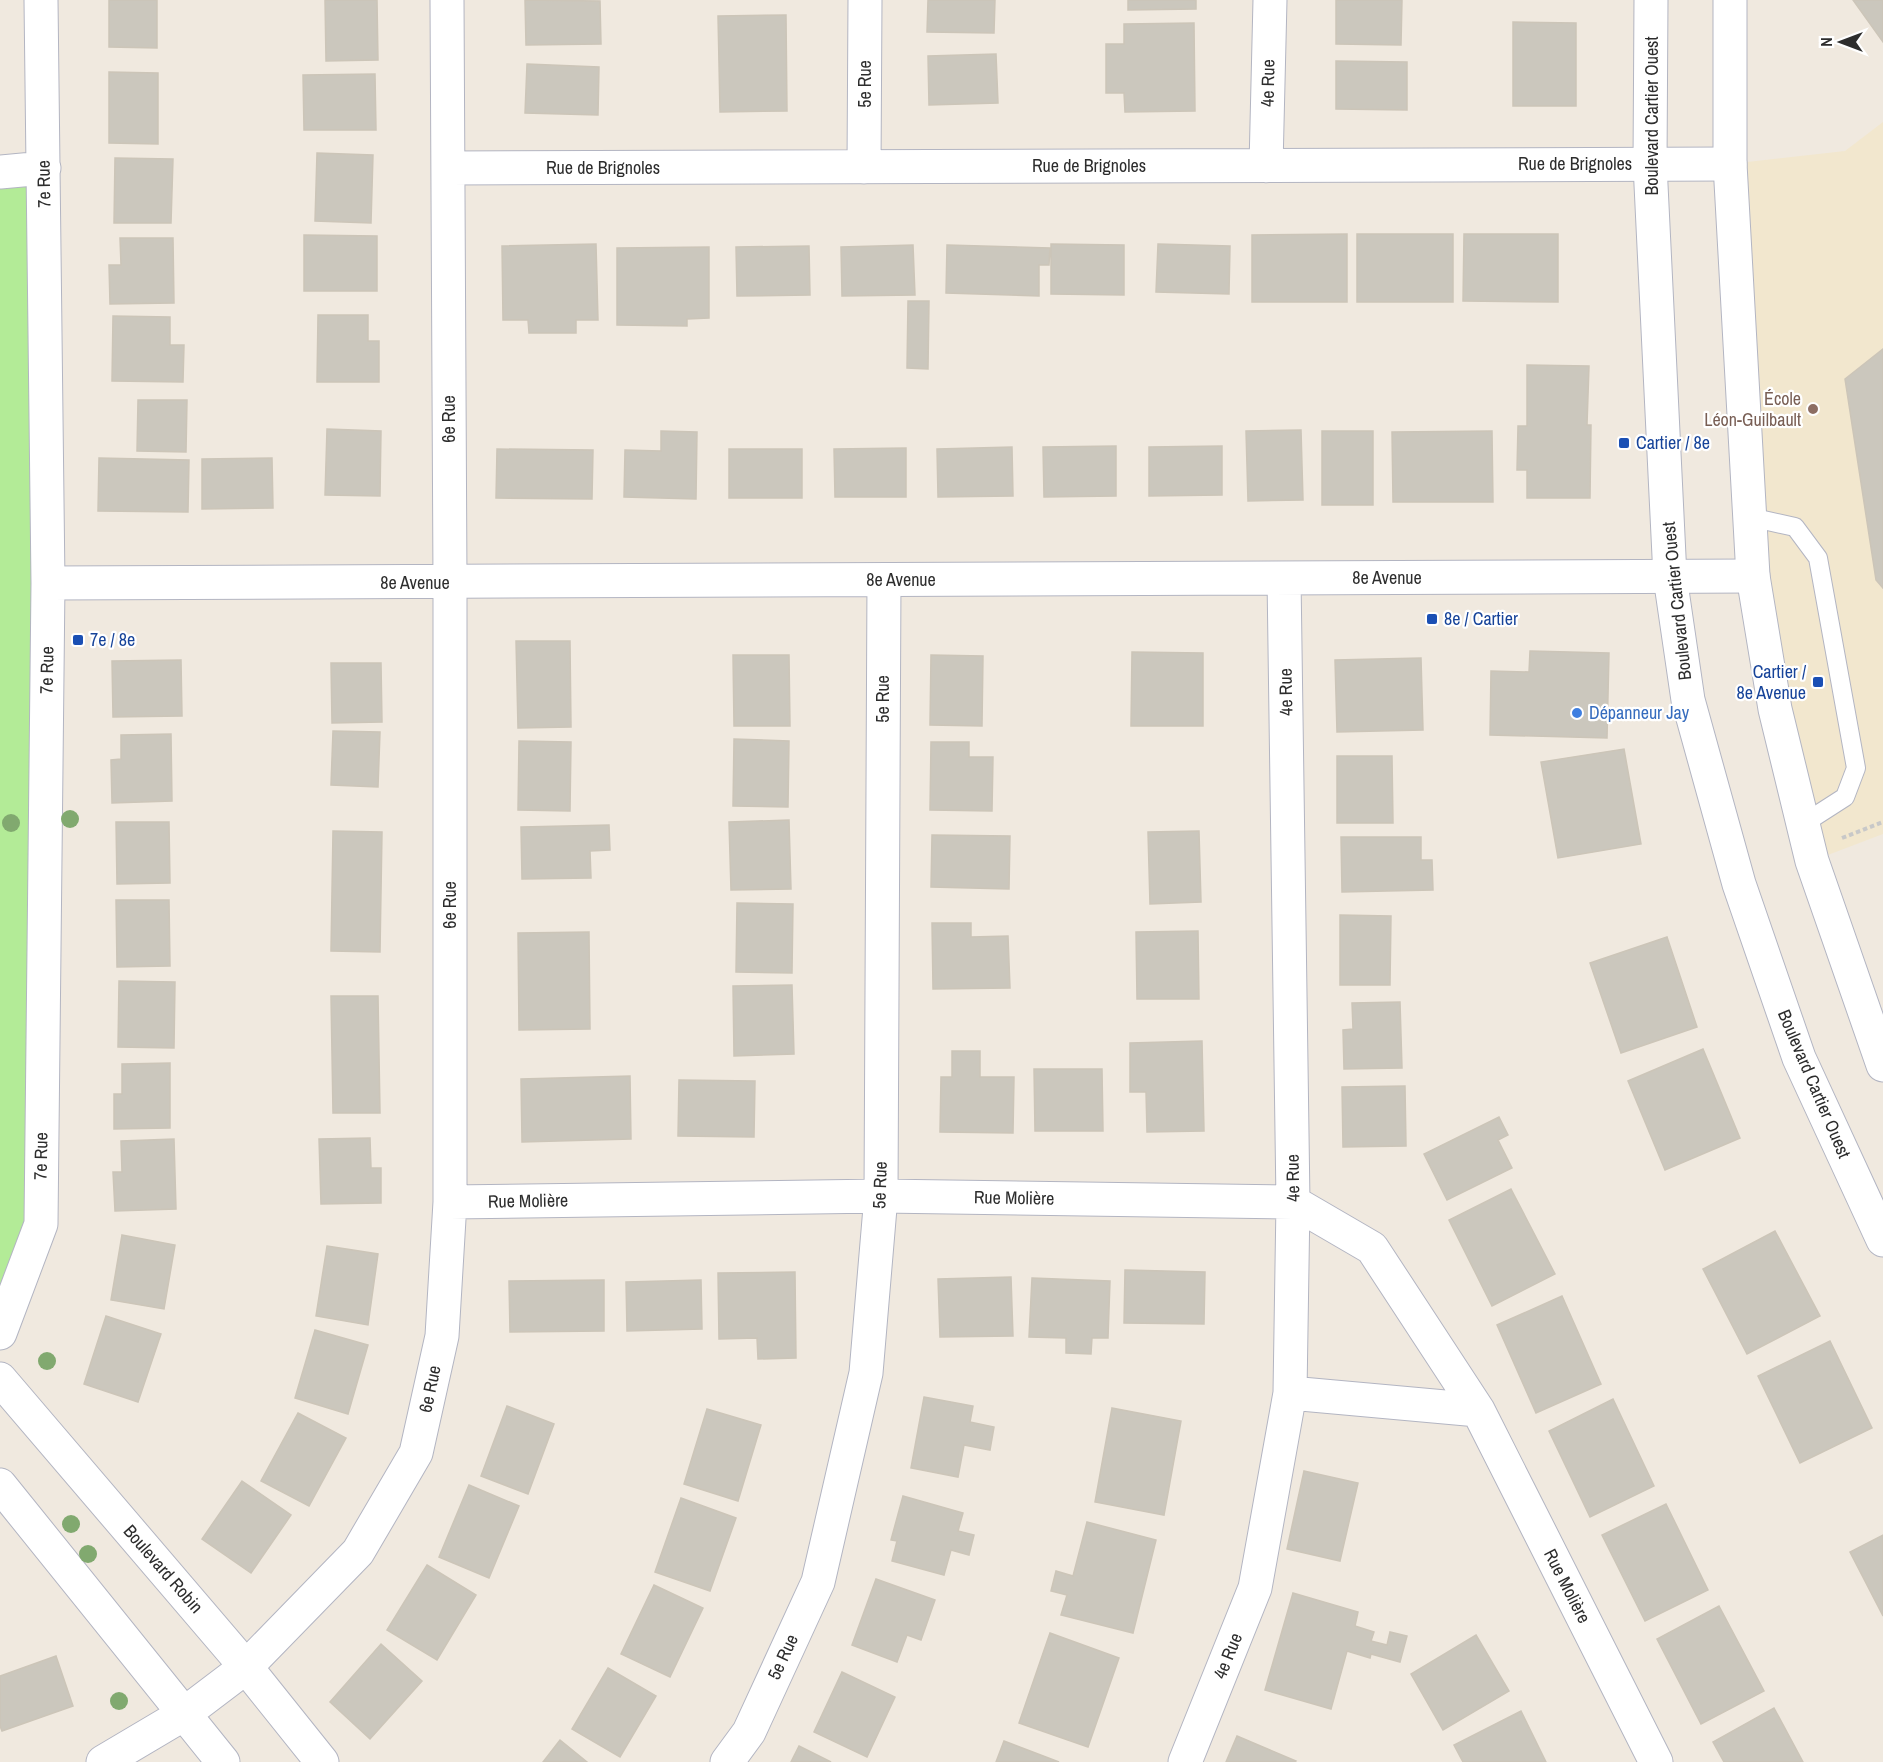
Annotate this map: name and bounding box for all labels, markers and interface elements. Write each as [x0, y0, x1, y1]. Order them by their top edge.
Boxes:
north arrow [1811, 12, 1871, 72]
street label: Boulevard Cartier Ouest [1639, 36, 1664, 196]
text: N [1815, 37, 1837, 47]
street label: 4e Rue [1255, 59, 1280, 107]
street label: 5e Rue [852, 60, 877, 108]
street label: Rue de Brignoles [1518, 151, 1632, 176]
street label: Rue de Brignoles [1032, 153, 1146, 178]
street label: Rue de Brignoles [546, 155, 660, 180]
street label: 7e Rue [31, 160, 56, 208]
place label: École Léon-Guilbault [1704, 386, 1801, 432]
street label: 6e Rue [436, 395, 461, 443]
marker: École Léon-Guilbault [1806, 402, 1820, 416]
place label: Cartier / 8e [1636, 430, 1710, 455]
marker: Cartier / 8e [1617, 436, 1631, 450]
street label: Boulevard Cartier Ouest [1656, 521, 1697, 682]
street label: 8e Avenue [1352, 565, 1422, 590]
street label: 8e Avenue [866, 567, 936, 592]
street label: 8e Avenue [380, 570, 450, 595]
place label: 8e / Cartier [1444, 606, 1518, 631]
marker: 8e / Cartier [1425, 612, 1439, 626]
place label: 7e / 8e [90, 627, 135, 652]
marker: 7e / 8e [71, 633, 85, 647]
street label: 7e Rue [34, 646, 59, 694]
place label: Cartier / 8e Avenue [1736, 659, 1807, 705]
street label: 4e Rue [1273, 668, 1298, 716]
street label: 5e Rue [870, 675, 895, 723]
marker: Cartier / 8e Avenue [1811, 675, 1825, 689]
place label: Dépanneur Jay [1589, 700, 1690, 725]
marker: Dépanneur Jay [1570, 706, 1584, 720]
street label: 6e Rue [437, 881, 462, 929]
street label: Boulevard Cartier Ouest [1772, 1006, 1857, 1162]
street label: 7e Rue [28, 1132, 53, 1180]
street label: 4e Rue [1280, 1154, 1305, 1202]
street label: 5e Rue [866, 1161, 893, 1209]
street label: Rue Molière [974, 1184, 1054, 1211]
street label: Rue Molière [488, 1187, 568, 1214]
street label: 6e Rue [412, 1363, 447, 1415]
street label: Boulevard Robin [118, 1519, 209, 1618]
street label: Rue Molière [1538, 1544, 1597, 1627]
street label: 4e Rue [1207, 1629, 1248, 1683]
street label: 5e Rue [761, 1630, 804, 1684]

